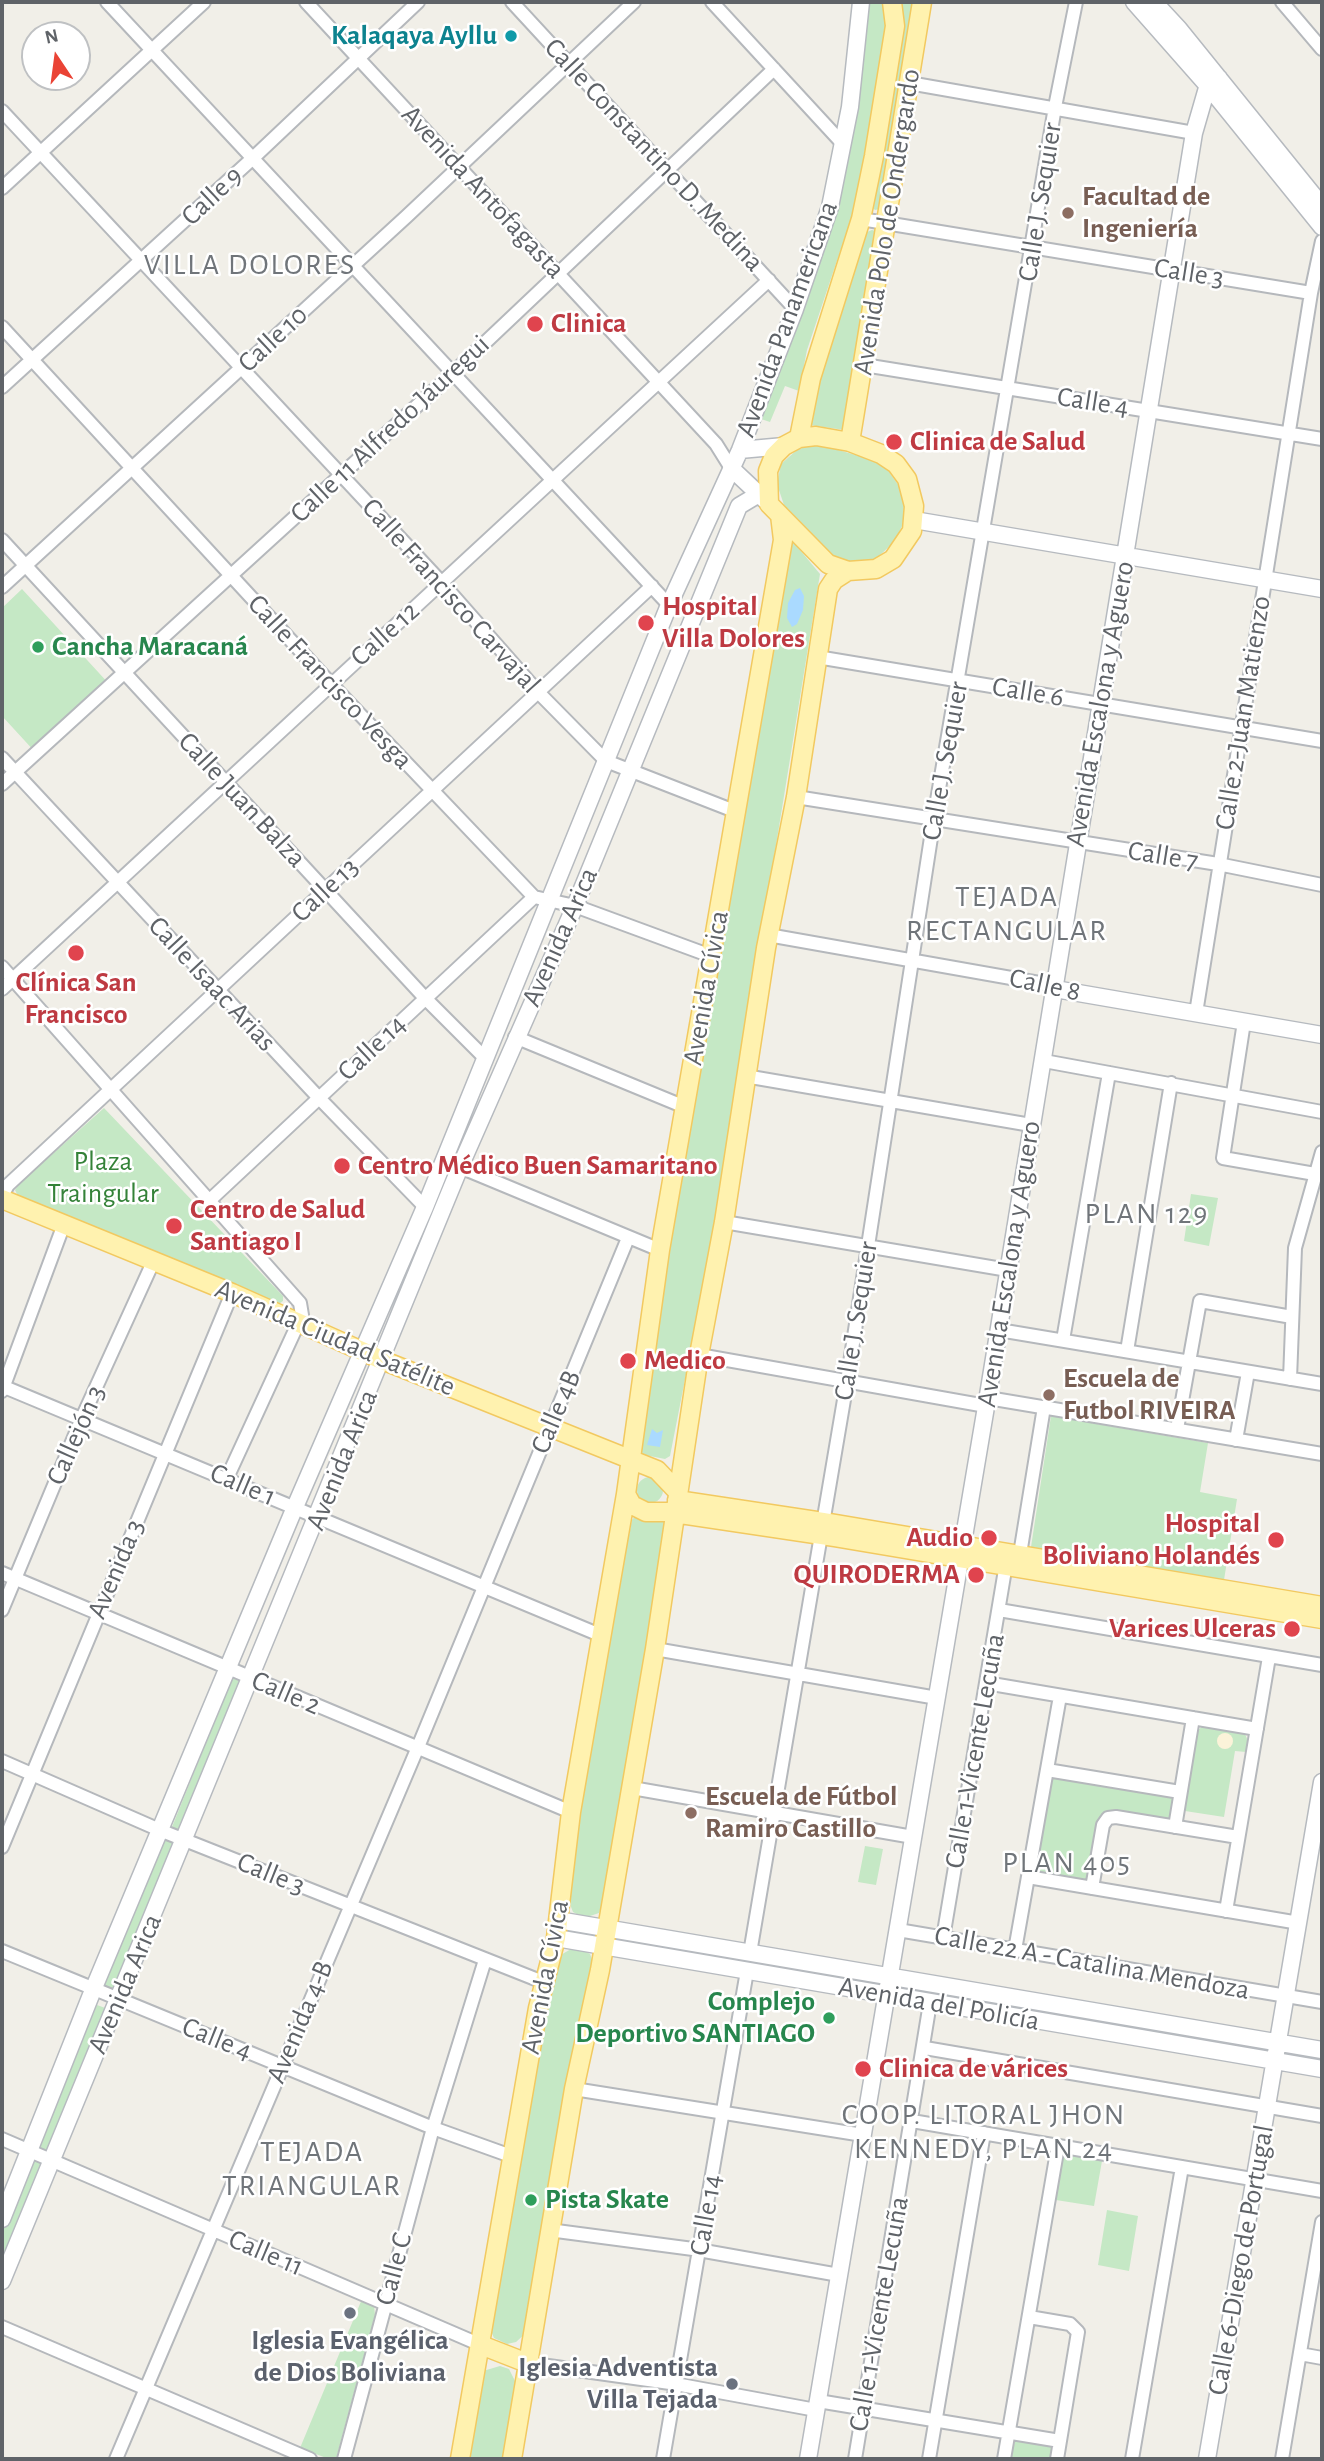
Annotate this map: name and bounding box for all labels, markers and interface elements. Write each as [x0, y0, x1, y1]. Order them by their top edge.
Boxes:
place label: Kalaqaya Ayllu [331, 19, 497, 53]
north arrow [21, 21, 91, 91]
text: N [43, 26, 60, 48]
marker: Kalaqaya Ayllu [503, 28, 519, 44]
street label: Calle Constantino D. Medina [537, 31, 771, 279]
street label: Avenida Polo de Ondergardo [846, 66, 928, 378]
street label: Avenida Antofagasta [394, 98, 572, 286]
street label: Calle J. Sequier [1011, 120, 1069, 284]
street label: Calle 9 [174, 159, 250, 233]
place label: Facultad de Ingeniería [1082, 180, 1210, 246]
street label: Avenida Panamericana [729, 196, 845, 442]
marker: Facultad de Ingeniería [1060, 205, 1076, 221]
district label: VILLA DOLORES [145, 247, 355, 283]
street label: Calle 3 [1152, 251, 1226, 295]
street label: Calle 10 [231, 298, 315, 380]
place label: Clinica [551, 307, 626, 341]
marker: Clinica [525, 314, 545, 334]
street label: Calle 11 Alfredo Jáuregui [283, 328, 497, 530]
street label: Calle 4 [1055, 380, 1131, 424]
place label: Clinica de Salud [910, 425, 1085, 459]
marker: Clinica de Salud [884, 432, 904, 452]
street label: Calle Francisco Carvajal [355, 491, 547, 701]
street label: Avenida Escalona y Aguero [1058, 559, 1142, 849]
street label: Calle Francisco Vesga [240, 588, 420, 776]
place label: Hospital Villa Dolores [662, 590, 805, 656]
street label: Calle 12 [344, 594, 426, 674]
street label: Calle 2-Juan Matienzo [1208, 594, 1278, 832]
marker: Hospital Villa Dolores [636, 613, 656, 633]
place label: Cancha Maracaná [52, 630, 248, 664]
marker: Cancha Maracaná [30, 639, 46, 655]
street label: Calle 6 [990, 670, 1066, 714]
street label: Calle J. Sequier [915, 679, 975, 843]
street label: Calle Juan Balza [171, 725, 313, 875]
street label: Calle 7 [1126, 834, 1200, 878]
street label: Calle 13 [284, 850, 366, 930]
street label: Avenida Arica [514, 862, 606, 1012]
district label: TEJADA RECTANGULAR [907, 879, 1107, 950]
street label: Avenida Cívica [676, 908, 736, 1068]
street label: Calle Isaac Arias [141, 909, 283, 1059]
marker: Clínica San Francisco [66, 943, 86, 963]
street label: Calle 8 [1006, 961, 1084, 1009]
place label: Clínica San Francisco [15, 966, 137, 1032]
street label: Calle 14 [331, 1008, 413, 1088]
street label: Avenida Escalona y Aguero [970, 1119, 1048, 1409]
park label: Plaza Traingular [47, 1145, 159, 1211]
place label: Centro Médico Buen Samaritano [358, 1149, 718, 1183]
marker: Centro Médico Buen Samaritano [332, 1156, 352, 1176]
place label: Centro de Salud Santiago I [190, 1193, 365, 1259]
district label: PLAN 129 [1086, 1196, 1208, 1232]
marker: Centro de Salud Santiago I [164, 1216, 184, 1236]
street label: Calle J. Sequier [827, 1239, 885, 1403]
street label: Avenida Ciudad Satélite [210, 1272, 460, 1404]
place label: Medico [644, 1344, 726, 1378]
marker: Medico [618, 1351, 638, 1371]
place label: Escuela de Futbol RIVEIRA [1063, 1362, 1236, 1428]
street label: Calle 4B [523, 1365, 589, 1459]
street label: Callejón 3 [39, 1380, 113, 1490]
street label: Avenida Arica [299, 1385, 385, 1535]
marker: Escuela de Futbol RIVEIRA [1041, 1387, 1057, 1403]
street label: Calle 1 [205, 1456, 281, 1514]
place label: Hospital Boliviano Holandés [1043, 1507, 1260, 1573]
street label: Avenida 3 [80, 1514, 152, 1624]
place label: Audio [906, 1521, 973, 1555]
marker: Audio [979, 1528, 999, 1548]
marker: Hospital Boliviano Holandés [1266, 1530, 1286, 1550]
place label: QUIRODERMA [794, 1558, 960, 1592]
marker: QUIRODERMA [966, 1565, 986, 1585]
place label: Varices Ulceras [1109, 1612, 1276, 1646]
marker: Varices Ulceras [1282, 1619, 1302, 1639]
street label: Calle 1-Vicente Lecuña [938, 1631, 1012, 1871]
street label: Calle 2 [246, 1664, 326, 1722]
place label: Escuela de Fútbol Ramiro Castillo [705, 1780, 897, 1846]
marker: Escuela de Fútbol Ramiro Castillo [683, 1805, 699, 1821]
street label: Calle 3 [232, 1845, 310, 1903]
district label: PLAN 405 [1003, 1845, 1131, 1881]
street label: Avenida Cívica [514, 1897, 576, 2057]
street label: Avenida Arica [81, 1909, 169, 2059]
street label: Calle 22 A - Catalina Mendoza [932, 1919, 1252, 2007]
street label: Avenida 4-B [259, 1956, 341, 2088]
street label: Avenida del Policía [836, 1970, 1042, 2038]
place label: Complejo Deportivo SANTIAGO [575, 1985, 815, 2051]
street label: Calle 4 [177, 2010, 257, 2068]
marker: Complejo Deportivo SANTIAGO [821, 2010, 837, 2026]
place label: Clinica de várices [879, 2052, 1068, 2086]
marker: Clinica de várices [853, 2059, 873, 2079]
district label: COOP. LITORAL JHON KENNEDY, PLAN 24 [844, 2097, 1124, 2168]
street label: Calle 6-Diego de Portugal [1201, 2122, 1281, 2398]
district label: TEJADA TRIANGULAR [223, 2134, 401, 2204]
street label: Calle 14 [682, 2172, 730, 2258]
place label: Pista Skate [545, 2183, 669, 2217]
marker: Pista Skate [523, 2192, 539, 2208]
street label: Calle 1-Vicente Lecuña [842, 2194, 916, 2434]
street label: Calle 11 [223, 2222, 309, 2284]
street label: Calle C [368, 2229, 420, 2309]
marker: Iglesia Evangélica de Dios Boliviana [342, 2305, 358, 2321]
place label: Iglesia Evangélica de Dios Boliviana [251, 2324, 449, 2390]
place label: Iglesia Adventista Villa Tejada [518, 2351, 718, 2417]
marker: Iglesia Adventista Villa Tejada [724, 2376, 740, 2392]

